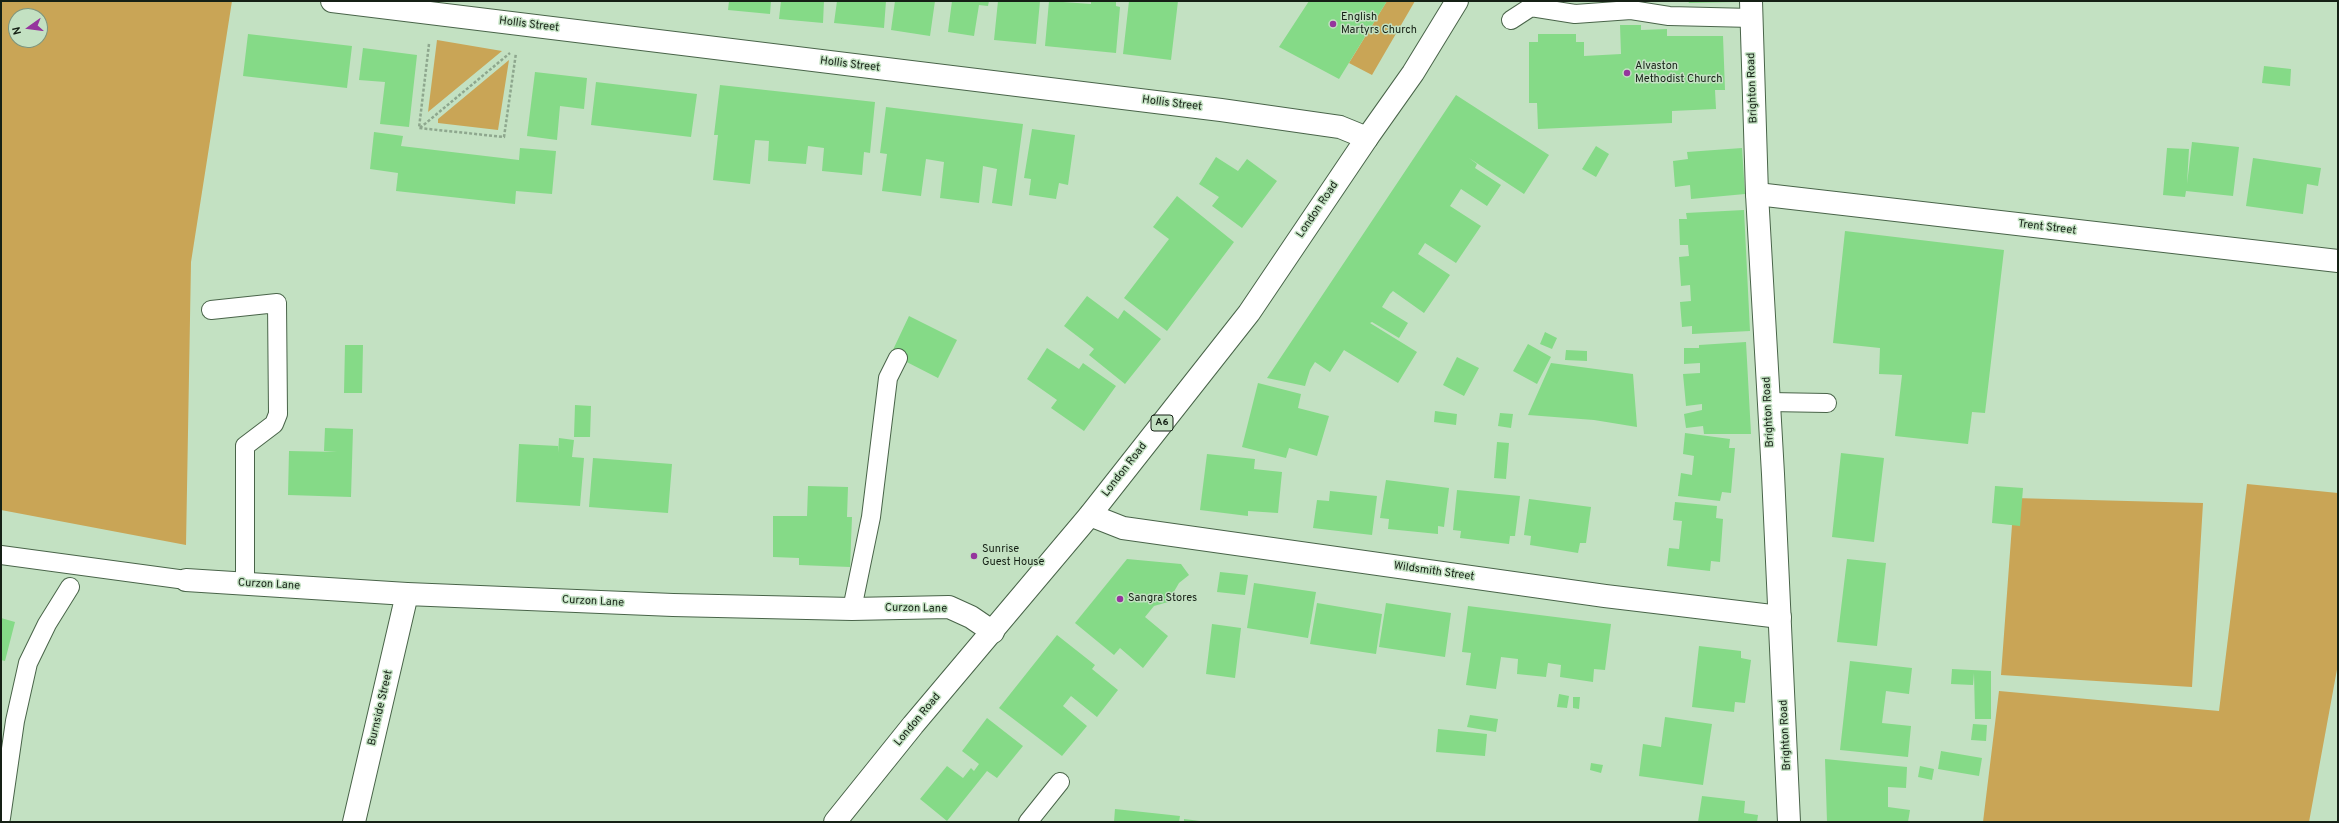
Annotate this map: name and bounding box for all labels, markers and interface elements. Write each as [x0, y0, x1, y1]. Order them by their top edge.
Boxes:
north arrow [8, 8, 48, 48]
place label: English Martyrs Church [1341, 11, 1417, 37]
street label: Hollis Street [498, 15, 560, 35]
marker: English Martyrs Church [1328, 19, 1338, 29]
text: N [10, 25, 25, 36]
street label: Brighton Road [1745, 52, 1761, 124]
street label: Hollis Street [819, 55, 881, 75]
place label: Alvaston Methodist Church [1635, 60, 1722, 86]
marker: Alvaston Methodist Church [1622, 68, 1632, 78]
street label: Hollis Street [1141, 94, 1203, 114]
street label: London Road [1294, 179, 1342, 241]
street label: Trent Street [2017, 218, 2077, 238]
street label: Brighton Road [1761, 376, 1777, 448]
road number: A6 [1151, 415, 1173, 431]
street label: London Road [1100, 440, 1150, 500]
place label: Sunrise Guest House [982, 543, 1044, 569]
marker: Sunrise Guest House [969, 551, 979, 561]
street label: Wildsmith Street [1393, 560, 1475, 584]
street label: Curzon Lane [238, 577, 300, 593]
place label: Sangra Stores [1128, 592, 1197, 606]
street label: Curzon Lane [562, 594, 624, 610]
marker: Sangra Stores [1115, 594, 1125, 604]
street label: Curzon Lane [885, 602, 947, 616]
street label: Burnside Street [366, 669, 396, 747]
street label: London Road [892, 691, 944, 749]
street label: Brighton Road [1778, 699, 1794, 771]

